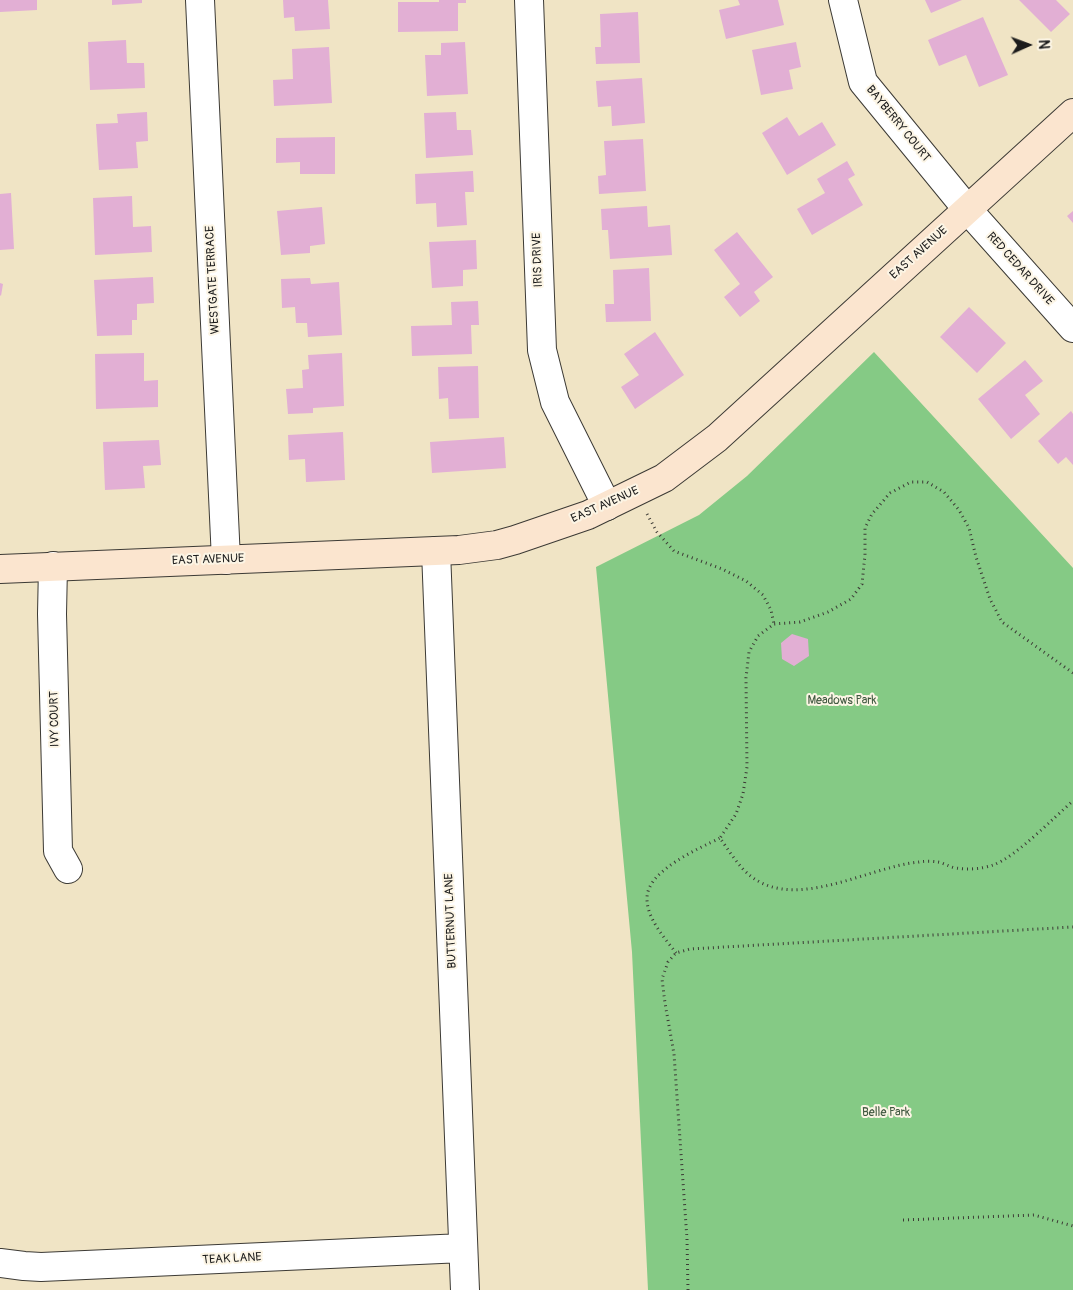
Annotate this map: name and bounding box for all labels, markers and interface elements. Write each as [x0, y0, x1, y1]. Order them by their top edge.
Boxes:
north arrow [1003, 20, 1053, 70]
text: N [1035, 39, 1052, 49]
street label: BAYBERRY COURT [863, 83, 933, 165]
street label: EAST AVENUE [887, 223, 951, 283]
street label: WESTGATE TERRACE [203, 225, 223, 335]
street label: RED CEDAR DRIVE [983, 230, 1057, 308]
street label: IRIS DRIVE [530, 232, 546, 288]
street label: EAST AVENUE [569, 484, 641, 526]
street label: EAST AVENUE [172, 552, 244, 568]
street label: IVY COURT [47, 691, 63, 747]
park label: Meadows Park [807, 694, 877, 708]
street label: BUTTERNUT LANE [442, 873, 460, 969]
park label: Belle Park [862, 1106, 910, 1120]
street label: TEAK LANE [202, 1250, 262, 1268]

